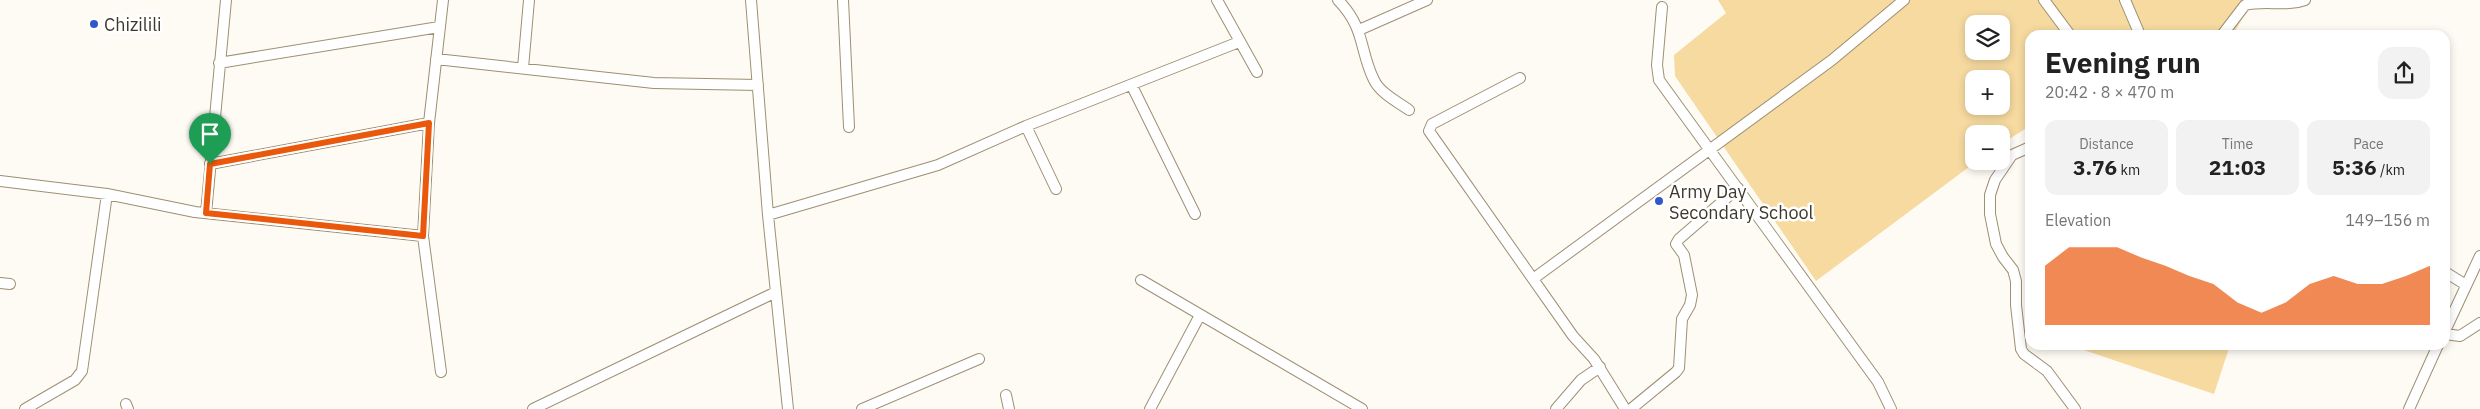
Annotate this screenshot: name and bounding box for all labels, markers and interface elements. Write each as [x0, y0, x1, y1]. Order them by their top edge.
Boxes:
place label: Chizilili [104, 13, 162, 36]
map controls [1965, 15, 2010, 170]
button: layers [1965, 15, 2010, 60]
marker: Chizilili [88, 18, 100, 30]
text: Evening run [2045, 44, 2201, 81]
button: share [2378, 47, 2430, 99]
button: + [1965, 70, 2010, 115]
text: 20:42 · 8 × 470 m [2045, 82, 2174, 102]
pin [189, 113, 231, 164]
icon: arrive [196, 120, 224, 148]
button: − [1965, 125, 2010, 170]
text: Distance [2079, 135, 2134, 153]
text: Time [2222, 135, 2253, 153]
text: Pace [2353, 135, 2384, 153]
text: 3.76 [2073, 153, 2117, 181]
text: 21:03 [2209, 153, 2266, 181]
text: 5:36 [2332, 153, 2377, 181]
text: km [2117, 161, 2140, 179]
text: /km [2377, 161, 2405, 179]
place label: Army Day Secondary School [1669, 180, 1814, 224]
marker: Army Day Secondary School [1653, 195, 1665, 207]
text: Elevation [2045, 210, 2111, 230]
text: 149–156 m [2345, 210, 2430, 230]

